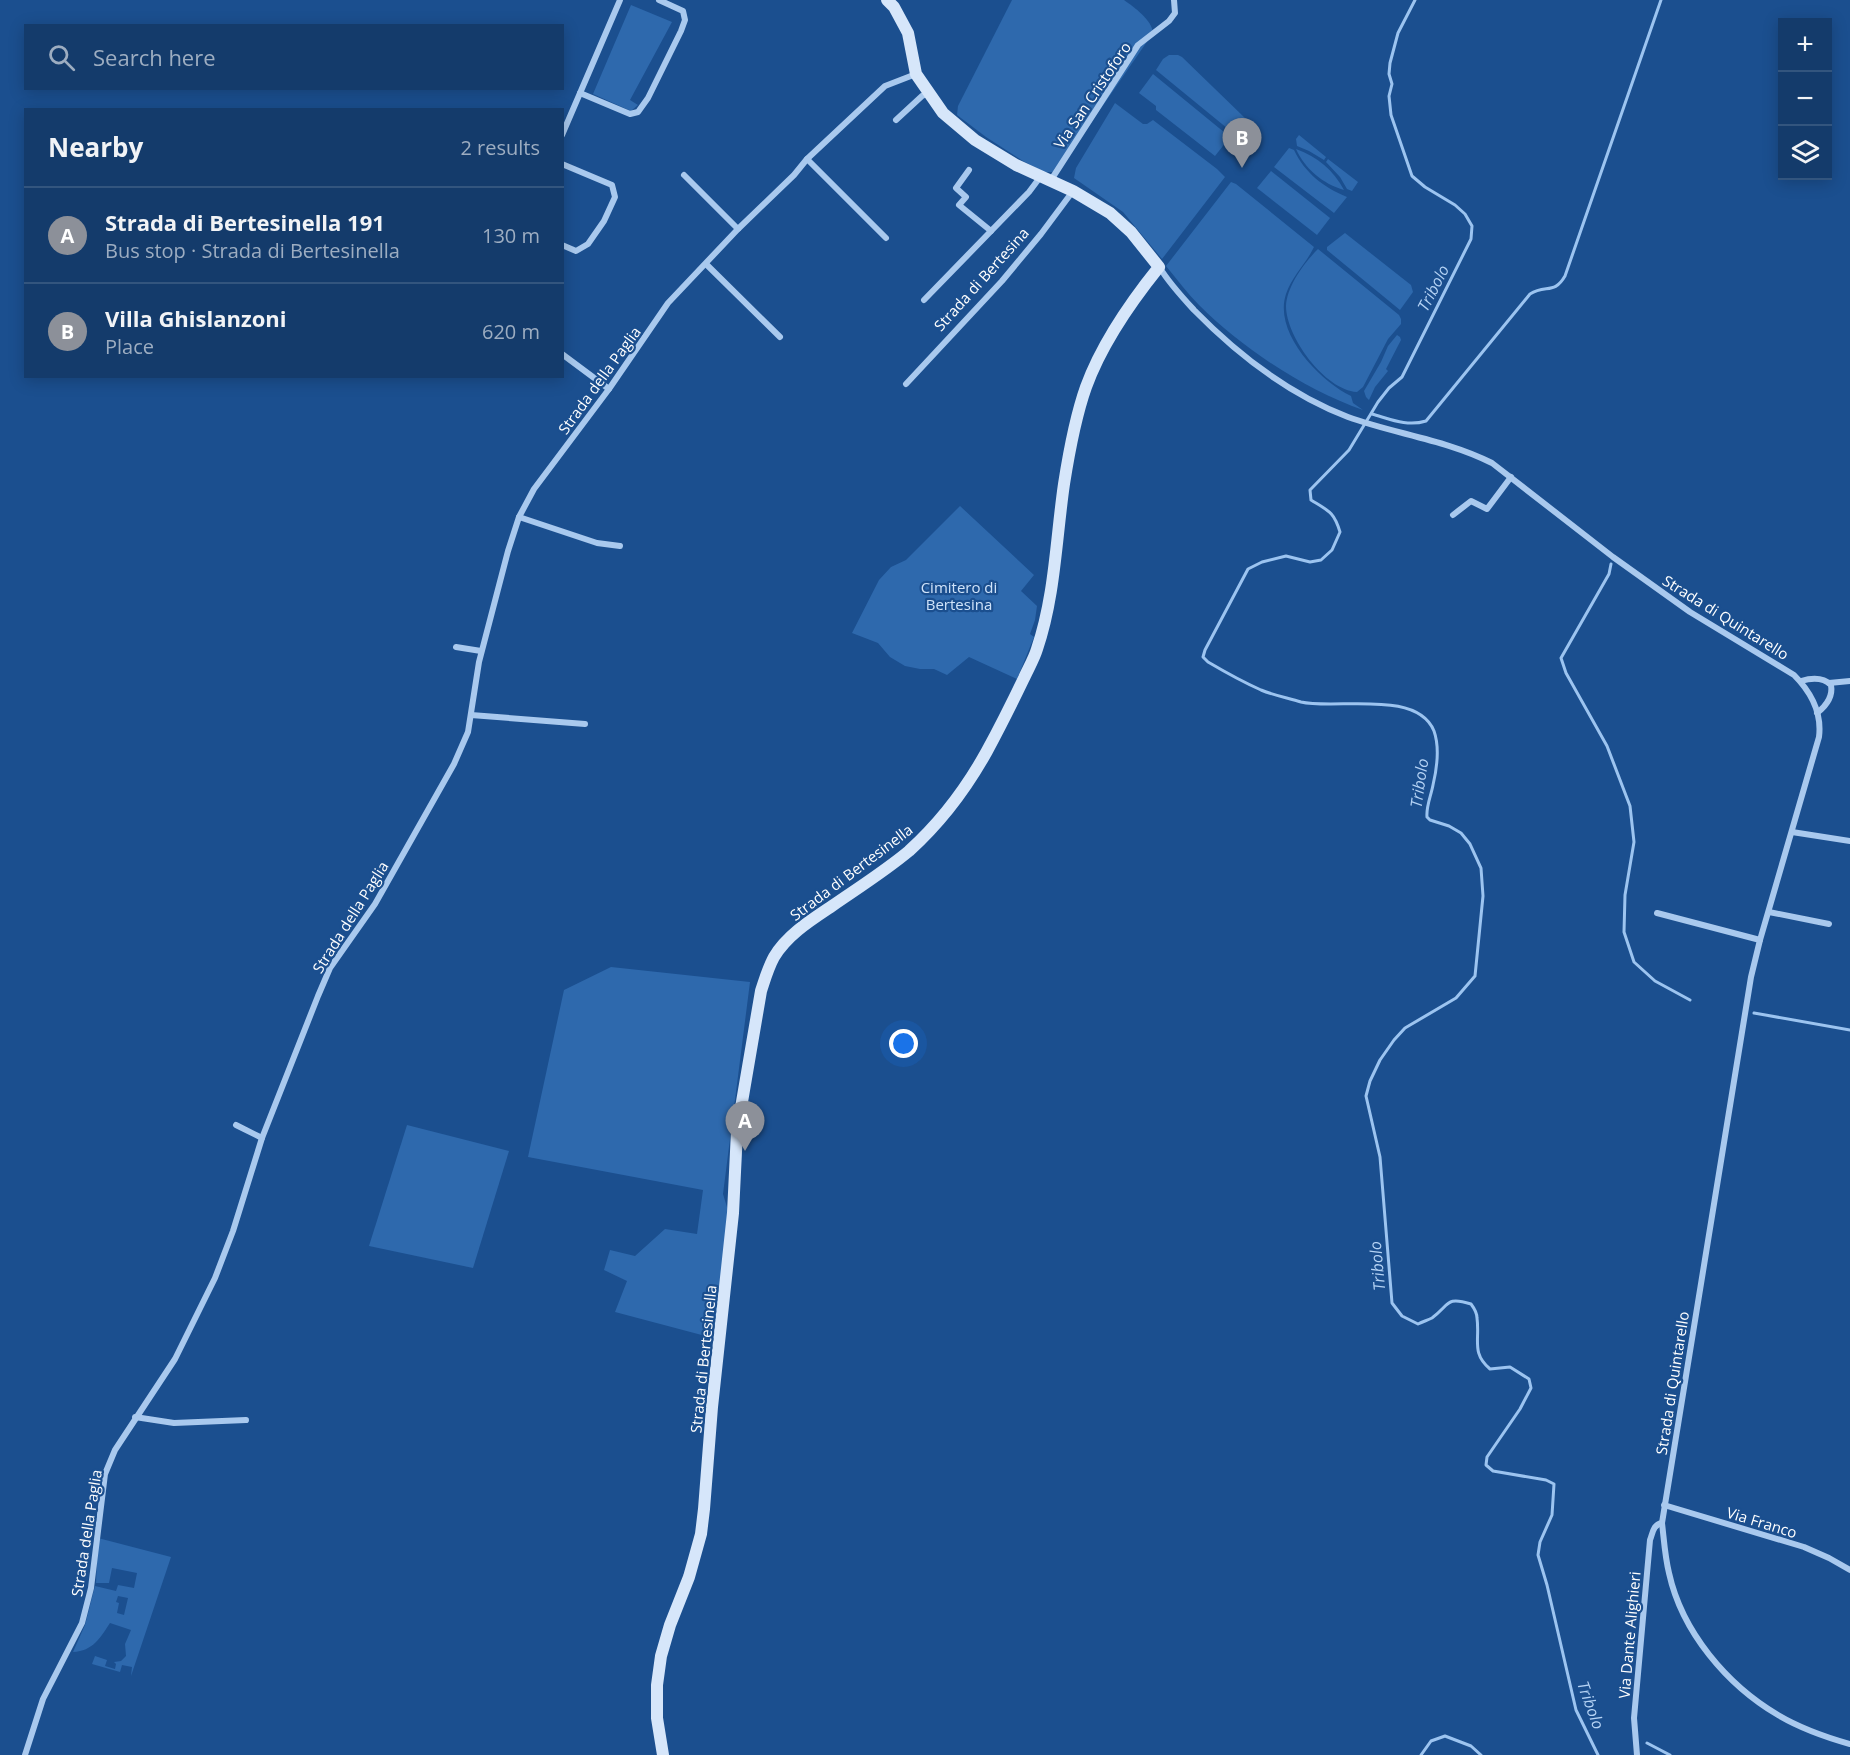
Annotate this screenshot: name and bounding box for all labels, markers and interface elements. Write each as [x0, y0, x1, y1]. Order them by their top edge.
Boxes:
map controls [1778, 18, 1832, 180]
button: + [1778, 18, 1832, 72]
search box [24, 24, 564, 90]
street label: Via San Cristoforo [1049, 38, 1135, 152]
icon: search [45, 41, 78, 74]
text: Search here [93, 42, 216, 72]
button: − [1778, 72, 1832, 126]
pin: B [1222, 118, 1262, 168]
button: layers [1778, 126, 1832, 180]
text: Nearby [48, 129, 143, 165]
text: 2 results [460, 134, 540, 161]
text: Strada di Bertesinella 191 [105, 207, 385, 237]
text: A [61, 222, 74, 249]
text: 130 m [482, 222, 540, 249]
street label: Strada di Bertesina [929, 223, 1033, 335]
text: Bus stop · Strada di Bertesinella [105, 237, 400, 264]
water label: Tribolo [1412, 261, 1454, 315]
text: Villa Ghislanzoni [105, 303, 286, 333]
text: B [61, 318, 74, 345]
text: 620 m [482, 318, 540, 345]
street label: Strada della Paglia [553, 322, 645, 438]
text: Place [105, 333, 154, 360]
street label: Strada di Quintarello [1659, 570, 1793, 664]
park label: Cimitero di Bertesina [921, 577, 997, 614]
water label: Tribolo [1405, 757, 1433, 809]
street label: Strada di Bertesinella [786, 819, 916, 925]
street label: Strada della Paglia [308, 857, 392, 977]
your location [889, 1029, 918, 1058]
pin: A [726, 1102, 764, 1151]
water label: Tribolo [1364, 1240, 1390, 1292]
street label: Strada di Bertesinella [685, 1284, 721, 1434]
street label: Strada di Quintarello [1651, 1310, 1693, 1456]
street label: Strada della Paglia [66, 1468, 106, 1598]
street label: Via Franco [1724, 1502, 1800, 1542]
street label: Via Dante Alighieri [1613, 1571, 1645, 1699]
water label: Tribolo [1572, 1678, 1610, 1732]

